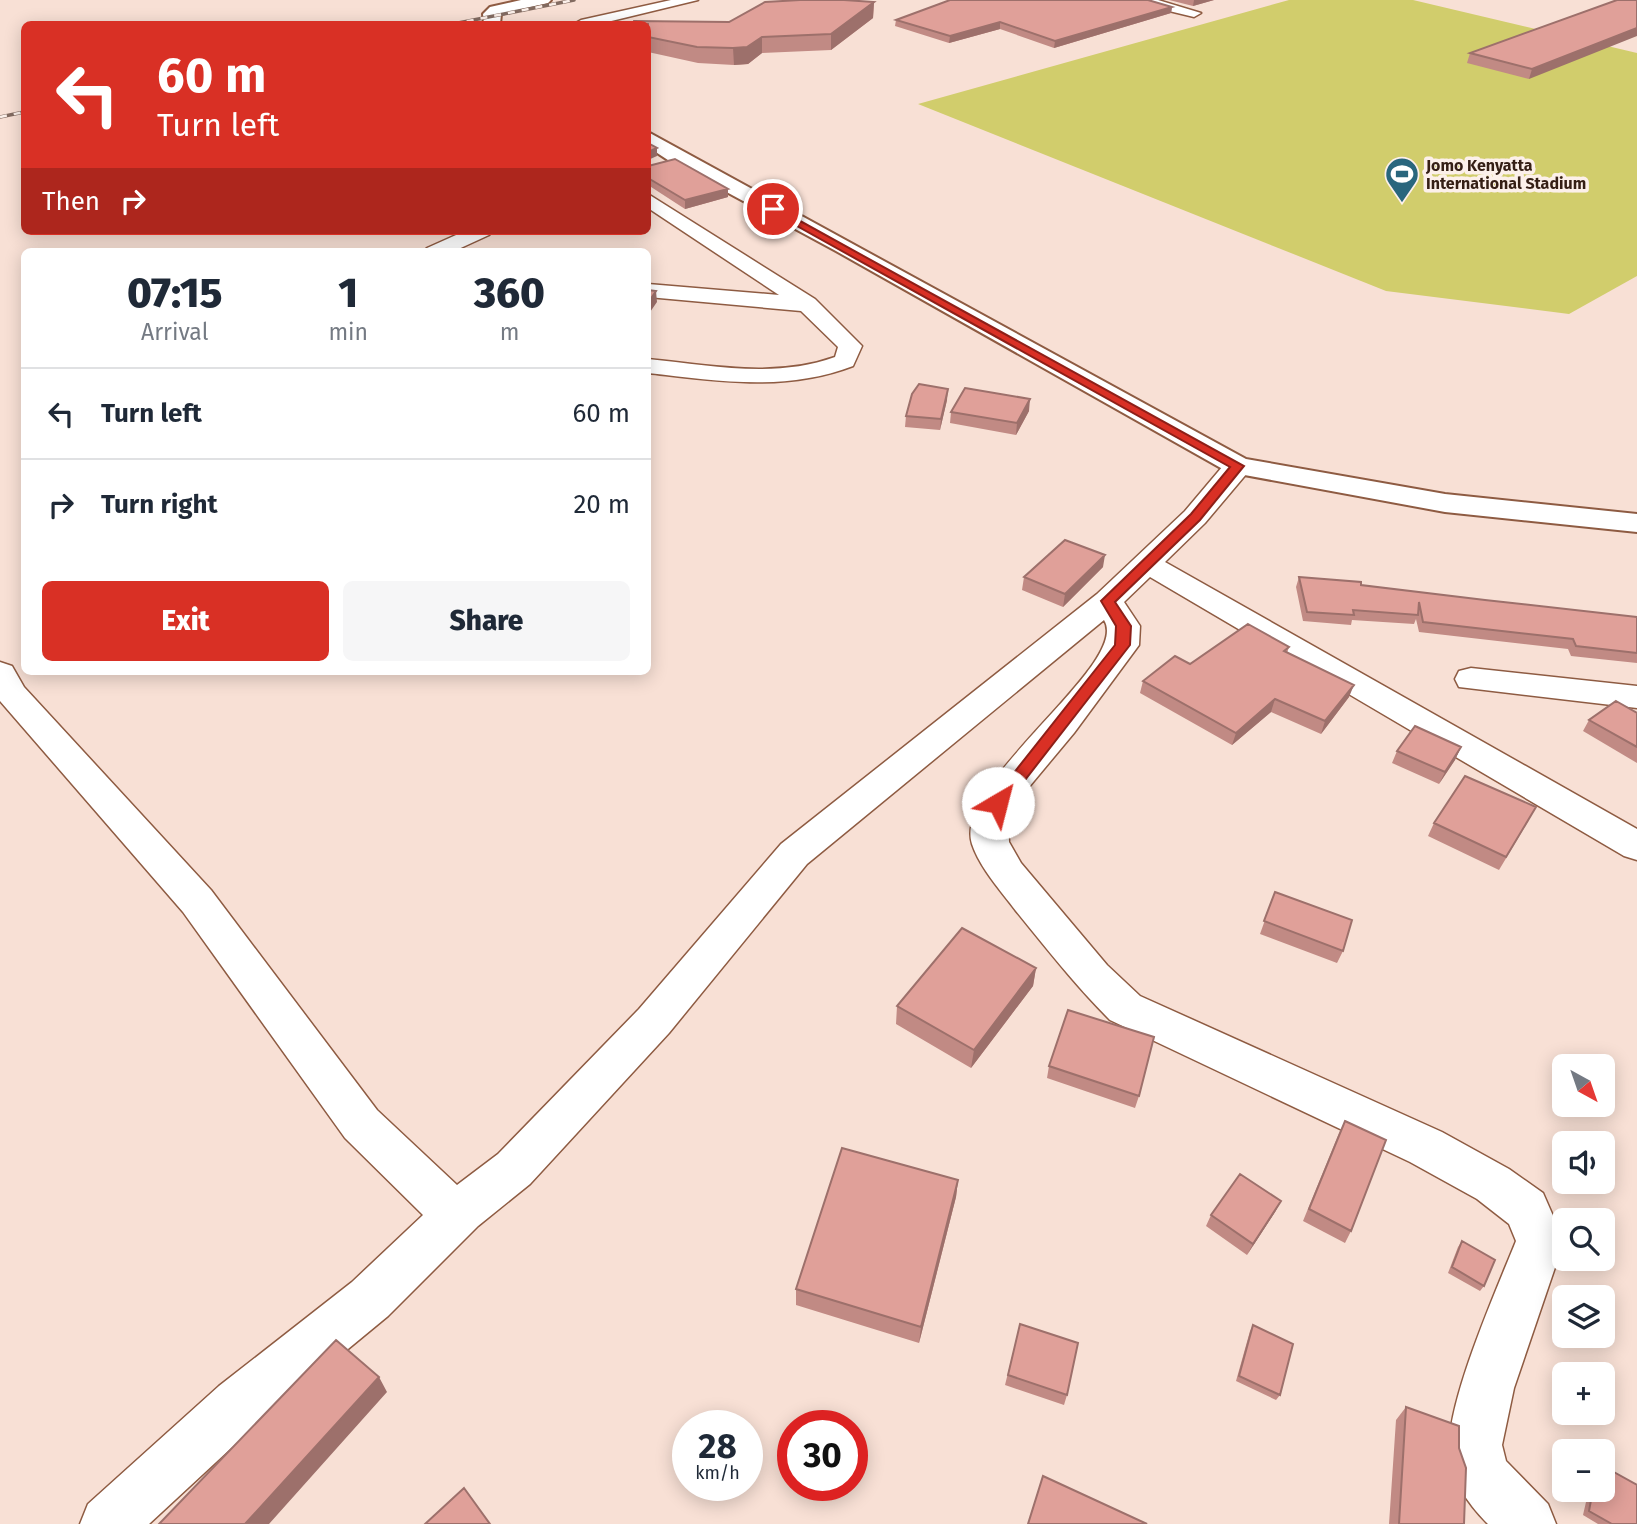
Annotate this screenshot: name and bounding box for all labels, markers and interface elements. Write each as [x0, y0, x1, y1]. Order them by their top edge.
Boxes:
text: 60 m [157, 46, 266, 105]
icon: left [42, 49, 133, 140]
text: Turn left [157, 106, 279, 144]
sports icon: Jomo Kenyatta International Stadium [1383, 155, 1421, 204]
place label: Jomo Kenyatta International Stadium [1425, 156, 1586, 193]
pin [743, 179, 803, 239]
icon: right [114, 182, 152, 220]
text: Then [42, 186, 100, 217]
icon: arrive [754, 190, 792, 228]
text: 07:15 [127, 268, 222, 318]
text: 1 [338, 268, 358, 318]
text: 360 [474, 268, 545, 318]
text: Arrival [141, 318, 208, 346]
text: min [328, 318, 368, 346]
text: m [500, 318, 519, 346]
icon: left [42, 395, 80, 433]
text: Turn left [101, 398, 202, 429]
text: 60 m [572, 398, 630, 429]
icon: right [42, 486, 80, 524]
text: Turn right [101, 489, 218, 520]
text: 20 m [573, 489, 630, 520]
button: Exit [42, 581, 329, 661]
button: Share [343, 581, 630, 661]
position arrow [961, 766, 1035, 840]
north arrow [1552, 1054, 1615, 1116]
map controls [1552, 1054, 1615, 1502]
button: sound [1552, 1131, 1615, 1194]
button: search [1552, 1208, 1615, 1271]
button: layers [1552, 1285, 1615, 1348]
button: + [1552, 1362, 1615, 1425]
speed limit sign: 30 [777, 1410, 868, 1501]
text: 28 [698, 1425, 737, 1467]
button: − [1552, 1439, 1615, 1502]
text: km/h [695, 1462, 740, 1484]

